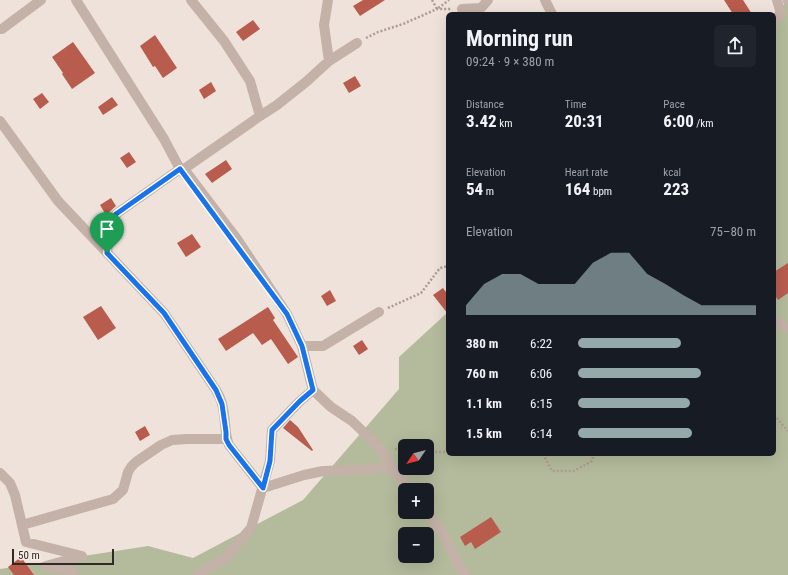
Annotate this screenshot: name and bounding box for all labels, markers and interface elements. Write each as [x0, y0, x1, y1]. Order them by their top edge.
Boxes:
button: share [714, 25, 756, 67]
text: Morning run [466, 26, 573, 51]
text: 09:24 · 9 × 380 m [466, 54, 554, 69]
text: Distance [466, 98, 504, 111]
text: Time [565, 98, 586, 111]
text: Pace [663, 98, 685, 111]
text: 3.42 [466, 111, 497, 131]
text: 20:31 [565, 111, 604, 131]
text: 6:00 [663, 111, 694, 131]
text: km [497, 117, 512, 130]
text: /km [694, 117, 714, 130]
text: Elevation [466, 166, 506, 179]
text: Heart rate [565, 166, 608, 179]
text: kcal [663, 166, 681, 179]
text: 54 [466, 179, 483, 199]
text: 164 [565, 179, 590, 199]
text: 223 [663, 179, 689, 199]
text: m [483, 185, 494, 198]
text: bpm [590, 185, 612, 198]
pin [90, 212, 124, 253]
icon: arrive [96, 218, 118, 240]
text: Elevation [466, 224, 513, 239]
text: 75–80 m [710, 224, 756, 239]
text: 380 m [466, 336, 498, 351]
text: 6:22 [530, 336, 552, 351]
text: 760 m [466, 366, 498, 381]
text: 6:06 [530, 366, 552, 381]
text: 1.1 km [466, 396, 502, 411]
text: 6:15 [530, 396, 552, 411]
text: 1.5 km [466, 426, 502, 441]
text: 6:14 [530, 426, 552, 441]
north arrow [398, 439, 434, 475]
map controls [398, 439, 434, 563]
button: + [398, 483, 434, 519]
button: − [398, 527, 434, 563]
scale bar [12, 547, 114, 566]
text: 50 m [18, 549, 40, 562]

